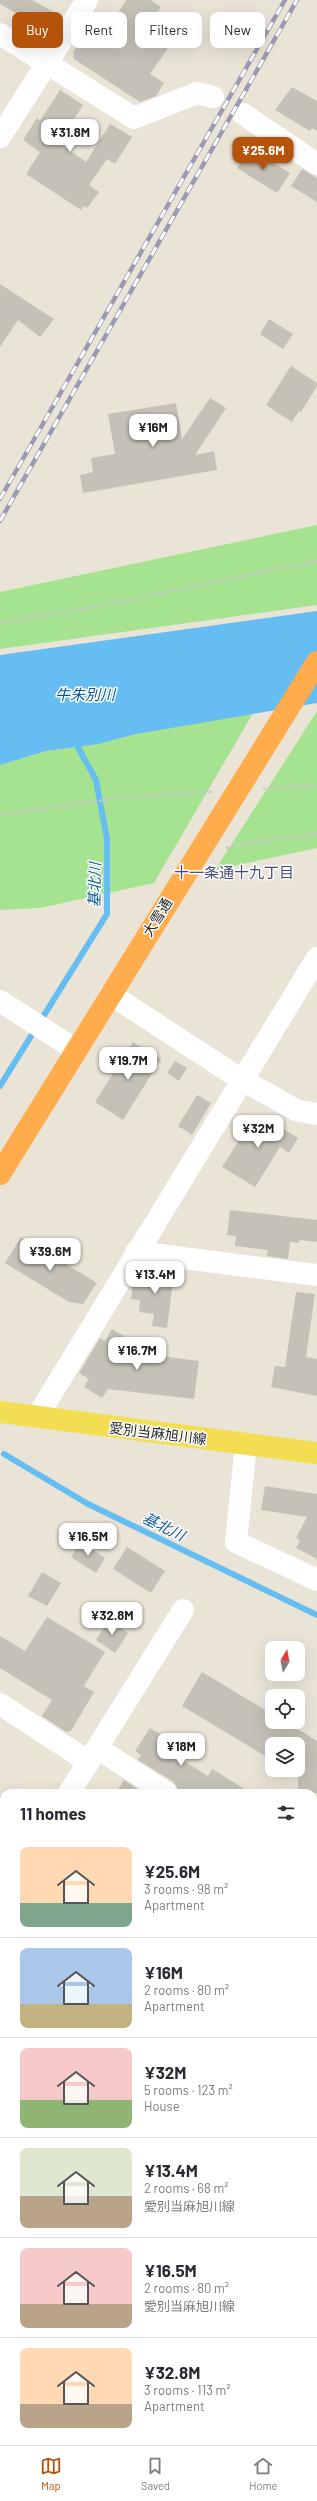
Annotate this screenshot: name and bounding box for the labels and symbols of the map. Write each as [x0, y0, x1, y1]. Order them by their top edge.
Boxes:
pin: ¥31.8M [37, 119, 103, 153]
pin: ¥25.6M [230, 137, 296, 171]
pin: ¥16M [129, 414, 177, 448]
water label: 牛朱別川 [55, 685, 117, 703]
water label: 基北川 [85, 860, 103, 908]
district label: 十一条通十九丁目 [174, 863, 294, 881]
street label: 大雪通 [139, 895, 175, 939]
pin: ¥19.7M [95, 1047, 161, 1081]
pin: ¥32M [234, 1115, 282, 1149]
pin: ¥39.6M [17, 1238, 83, 1272]
pin: ¥13.4M [122, 1261, 188, 1295]
pin: ¥16.7M [104, 1337, 170, 1371]
street label: 愛別当麻旭川線 [108, 1419, 208, 1447]
water label: 基北川 [140, 1508, 190, 1545]
pin: ¥16.5M [55, 1523, 121, 1557]
pin: ¥32.8M [79, 1602, 145, 1636]
north arrow [265, 1641, 305, 1681]
pin: ¥18M [157, 1733, 205, 1767]

